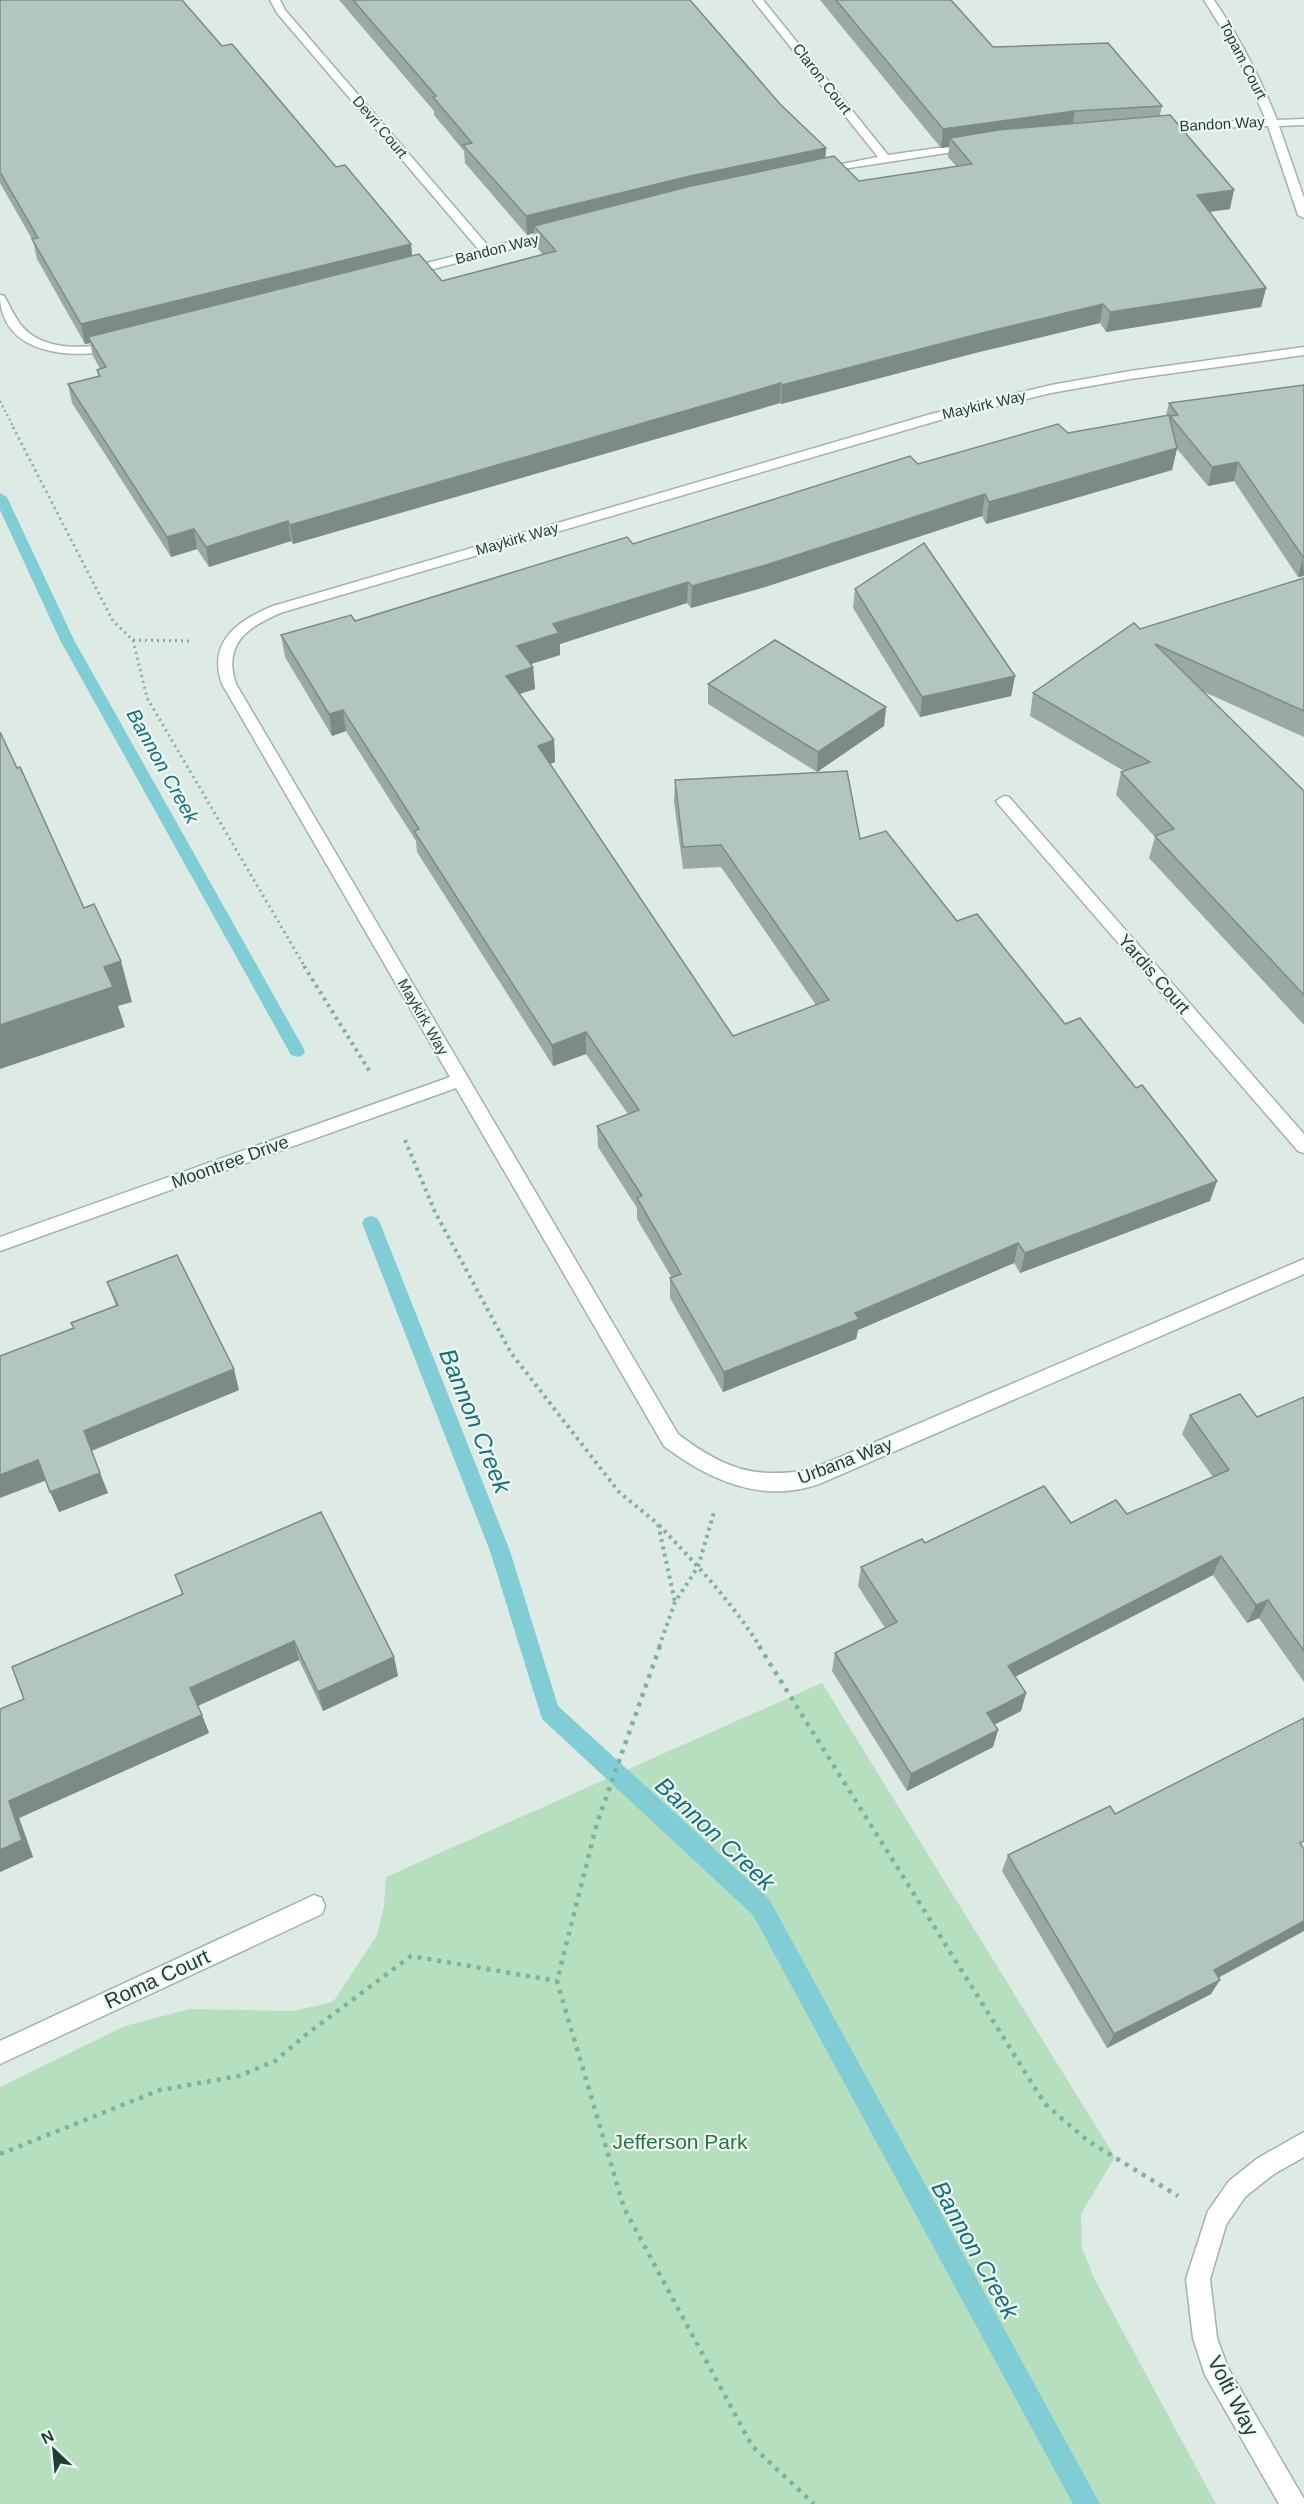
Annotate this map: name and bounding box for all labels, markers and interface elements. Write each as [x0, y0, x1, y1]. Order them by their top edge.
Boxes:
street label: Topam Court [1216, 18, 1271, 103]
street label: Claron Court [790, 40, 856, 118]
street label: Devri Court [349, 92, 412, 162]
street label: Bandon Way [1179, 113, 1266, 134]
street label: Bandon Way [453, 230, 541, 267]
street label: Maykirk Way [940, 387, 1028, 422]
street label: Maykirk Way [474, 518, 561, 558]
water label: Bannon Creek [122, 705, 204, 828]
street label: Yardis Court [1114, 930, 1194, 1018]
street label: Maykirk Way [395, 976, 452, 1058]
street label: Moontree Drive [169, 1132, 291, 1192]
water label: Bannon Creek [434, 1345, 517, 1499]
street label: Urbana Way [795, 1434, 895, 1488]
water label: Bannon Creek [650, 1771, 782, 1897]
street label: Roma Court [101, 1944, 213, 2013]
park label: Jefferson Park [612, 2130, 748, 2153]
water label: Bannon Creek [926, 2176, 1025, 2325]
street label: Volti Way [1204, 2352, 1264, 2440]
north arrow [24, 2420, 84, 2480]
text: N [39, 2427, 57, 2447]

